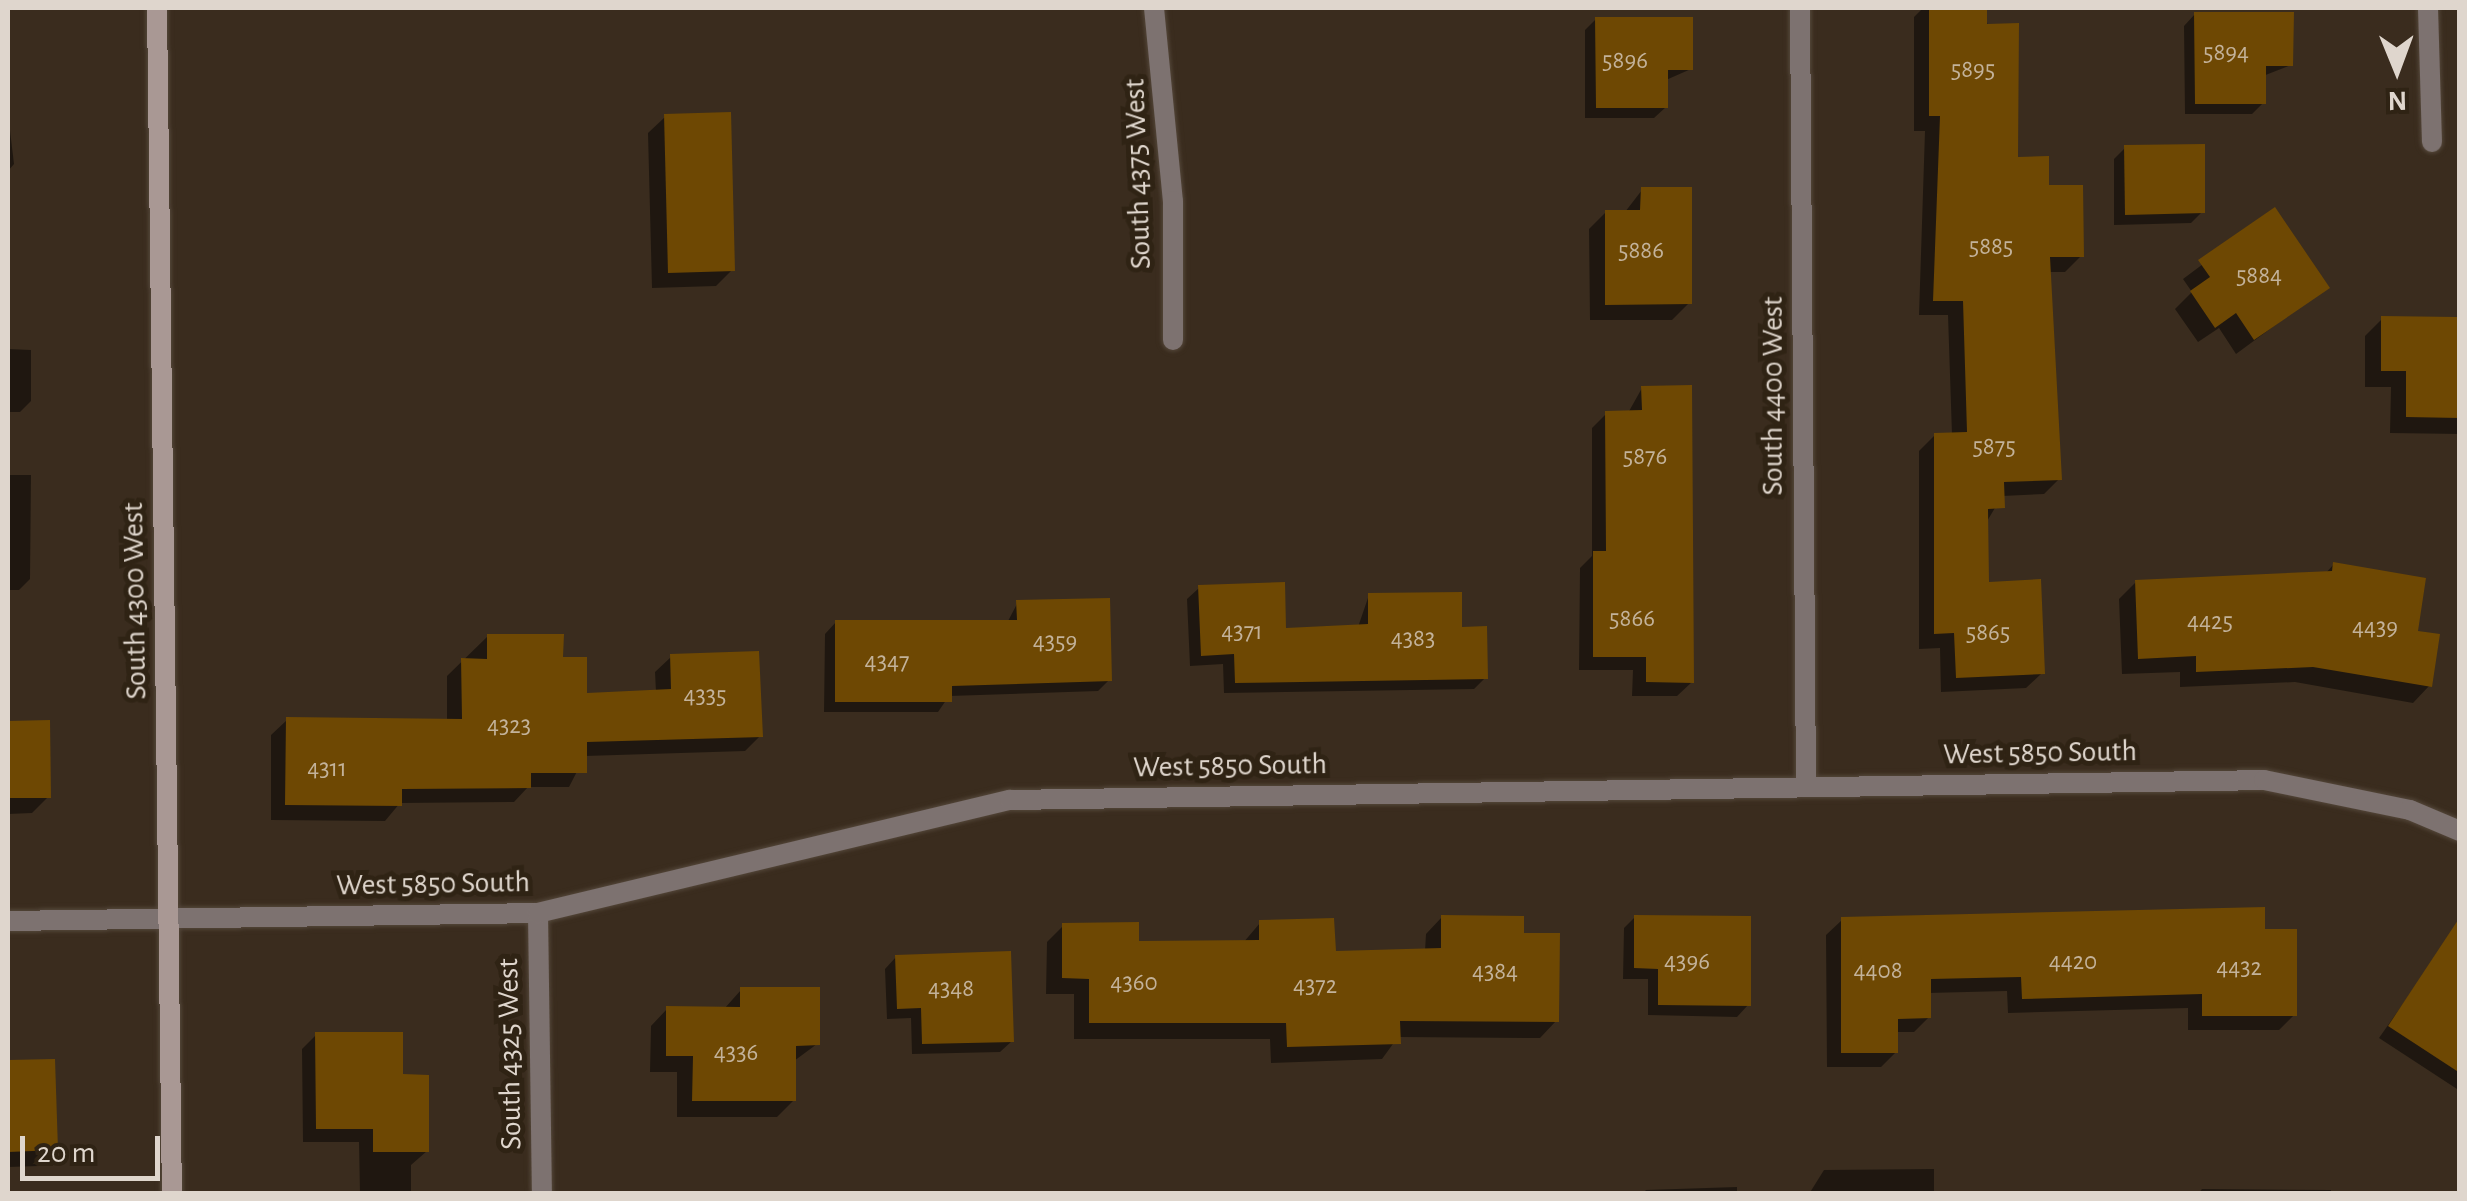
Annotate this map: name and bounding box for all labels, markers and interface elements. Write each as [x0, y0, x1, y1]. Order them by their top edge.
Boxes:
north arrow [2347, 20, 2447, 120]
house number: 5894 [2203, 38, 2249, 68]
house number: 5896 [1602, 46, 1648, 76]
house number: 5895 [1951, 55, 1995, 85]
street label: South 4375 West [1117, 78, 1159, 270]
text: N [2388, 86, 2408, 114]
house number: 5885 [1969, 232, 2013, 262]
house number: 5886 [1618, 236, 1664, 266]
house number: 5884 [2236, 261, 2282, 291]
street label: South 4400 West [1755, 296, 1791, 496]
house number: 5875 [1972, 432, 2016, 462]
house number: 5876 [1623, 442, 1667, 472]
street label: South 4300 West [115, 502, 155, 700]
house number: 5866 [1609, 604, 1655, 634]
house number: 4425 [2187, 607, 2233, 637]
house number: 4439 [2352, 613, 2398, 643]
house number: 4371 [1221, 617, 1263, 647]
house number: 5865 [1966, 618, 2010, 648]
house number: 4383 [1391, 624, 1435, 654]
house number: 4359 [1033, 627, 1077, 657]
house number: 4347 [865, 647, 909, 677]
house number: 4335 [683, 681, 727, 711]
house number: 4323 [487, 711, 531, 741]
street label: West 5850 South [1943, 733, 2137, 773]
street label: West 5850 South [1133, 746, 1327, 786]
house number: 4311 [307, 754, 347, 784]
street label: West 5850 South [336, 864, 530, 904]
house number: 4396 [1664, 947, 1710, 977]
house number: 4420 [2049, 947, 2097, 977]
house number: 4432 [2216, 953, 2262, 983]
house number: 4408 [1853, 956, 1903, 986]
house number: 4384 [1472, 957, 1518, 987]
street label: South 4325 West [490, 958, 530, 1150]
house number: 4360 [1110, 968, 1158, 998]
house number: 4372 [1293, 971, 1337, 1001]
house number: 4348 [928, 974, 974, 1004]
house number: 4336 [714, 1038, 758, 1068]
scale bar [25, 1116, 165, 1178]
text: 20 m [37, 1138, 95, 1168]

